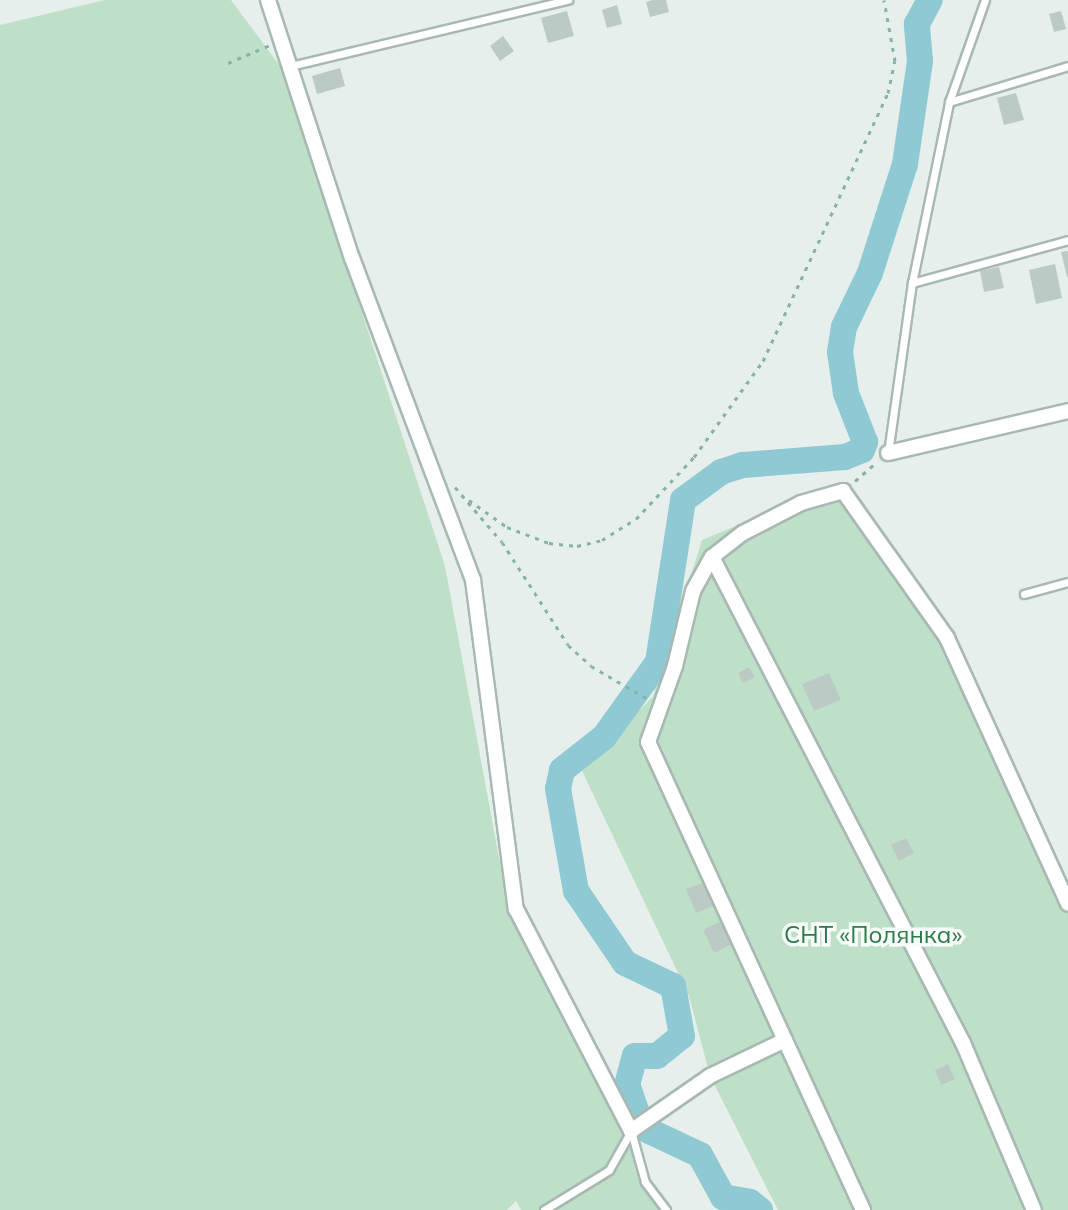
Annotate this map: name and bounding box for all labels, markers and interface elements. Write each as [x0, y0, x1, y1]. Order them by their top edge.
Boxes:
park label: СНТ «Полянка» [784, 921, 962, 949]

